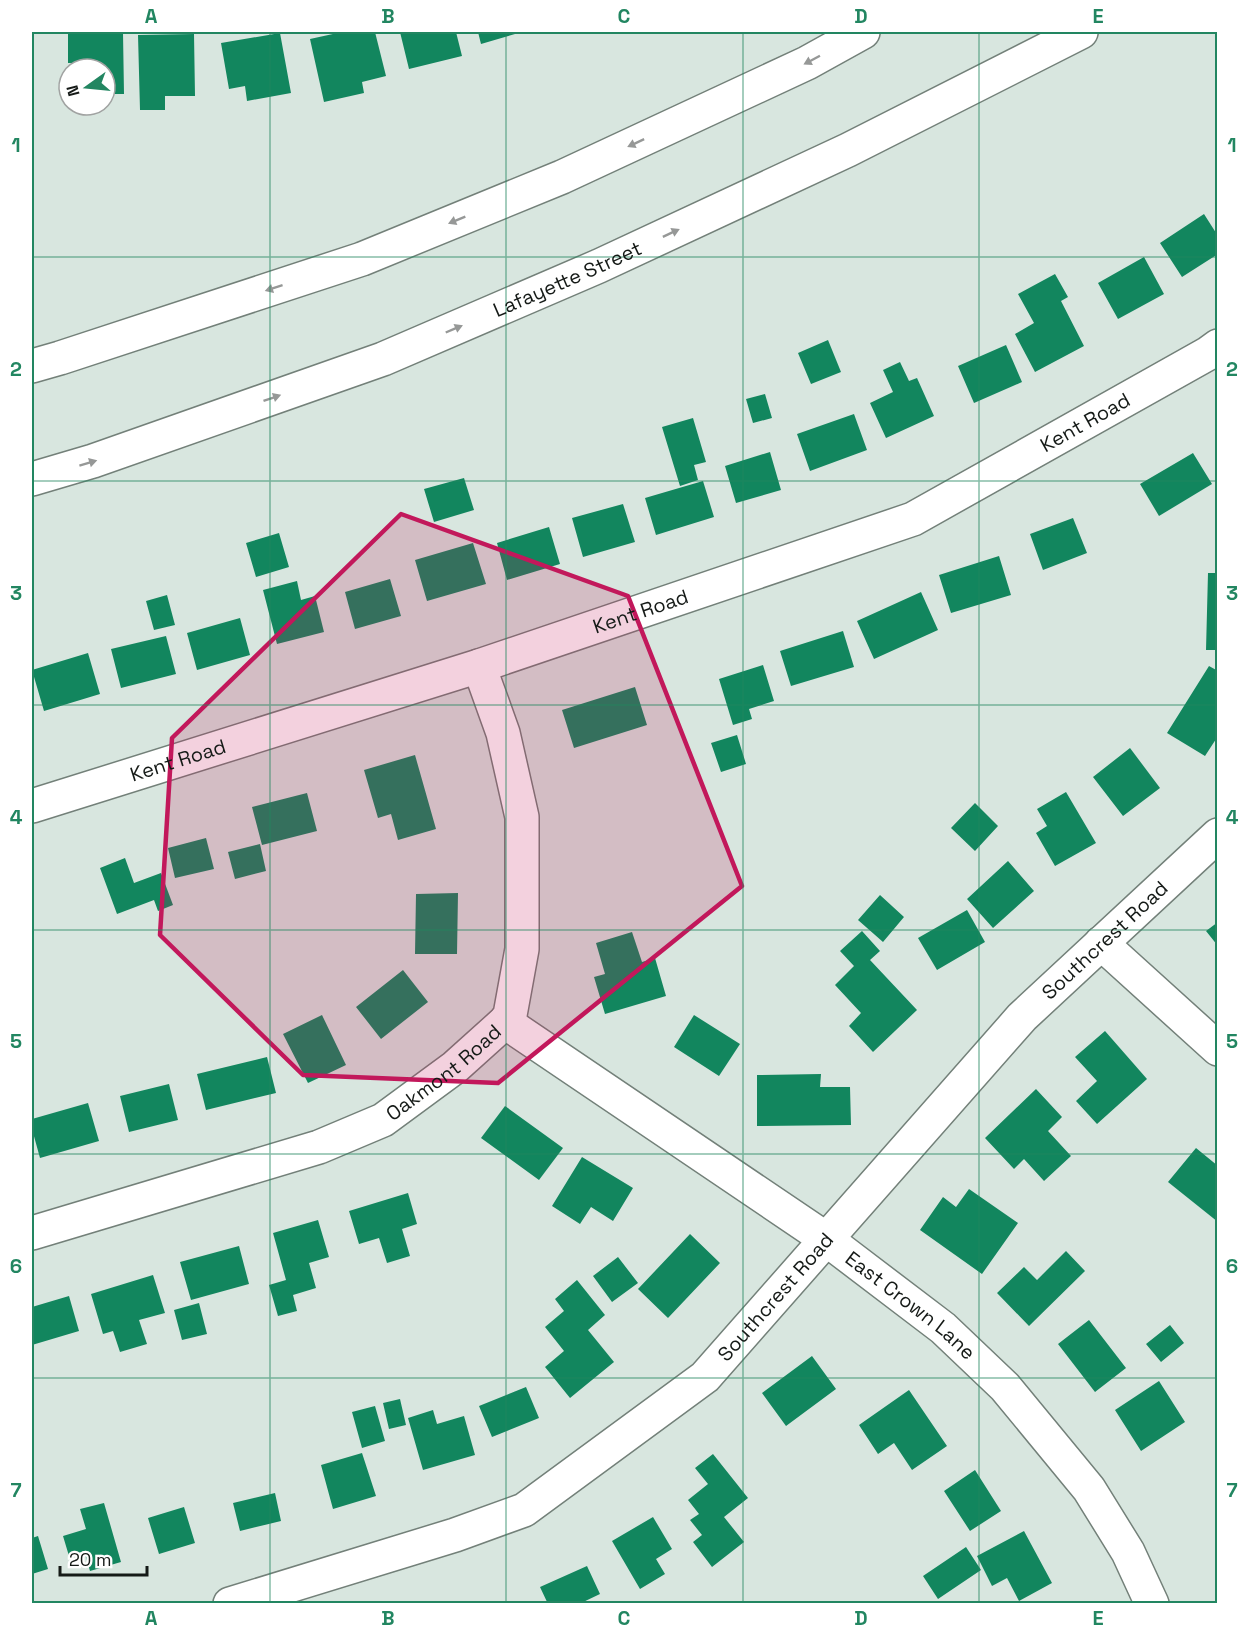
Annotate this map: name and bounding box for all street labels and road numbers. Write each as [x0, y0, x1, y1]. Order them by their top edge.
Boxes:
street label: Lafayette Street [489, 235, 646, 323]
street label: Kent Road [1036, 387, 1135, 458]
street label: Kent Road [589, 583, 692, 639]
street label: Kent Road [127, 733, 229, 787]
street label: Southcrest Road [1036, 875, 1173, 1005]
street label: Oakmont Road [381, 1019, 507, 1127]
street label: Southcrest Road [712, 1227, 839, 1367]
street label: East Crown Lane [840, 1245, 981, 1365]

